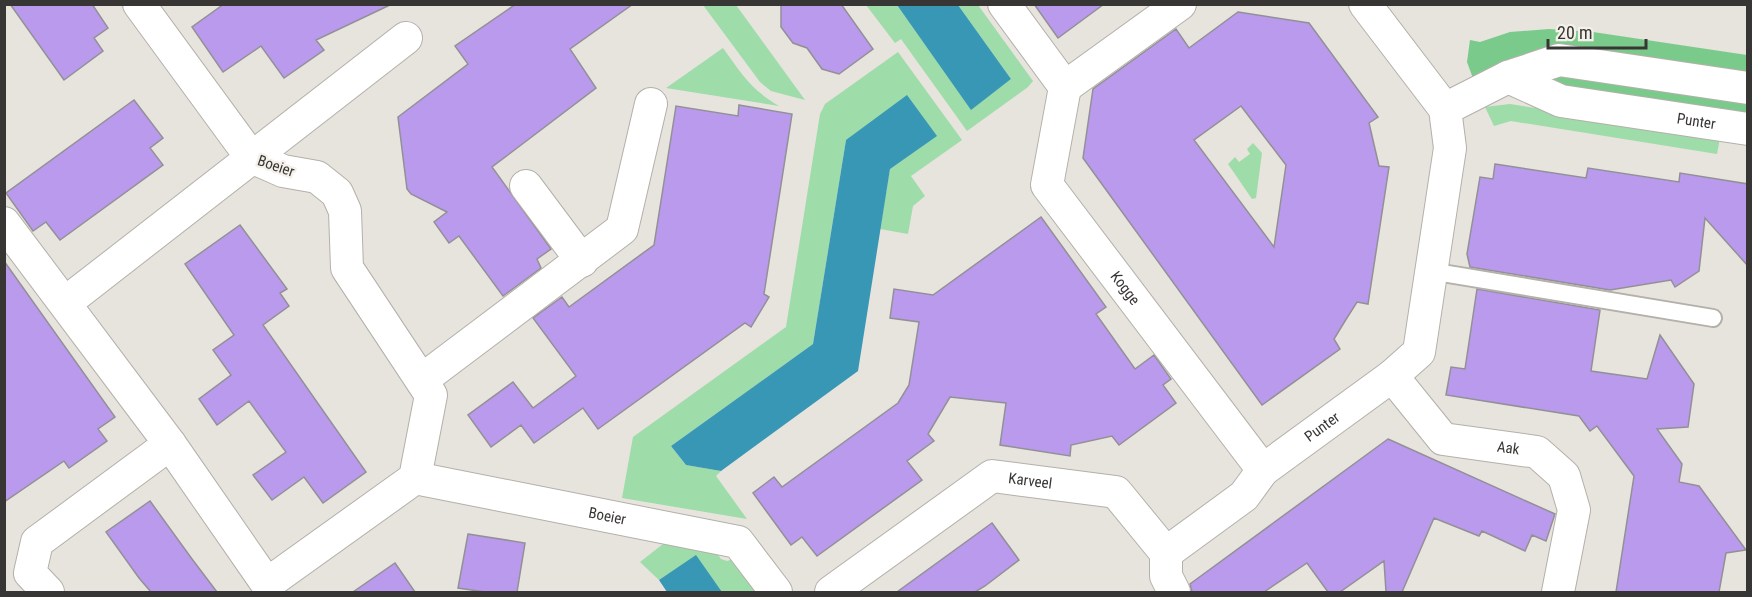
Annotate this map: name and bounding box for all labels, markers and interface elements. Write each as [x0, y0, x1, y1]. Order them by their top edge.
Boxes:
scale bar [1548, 12, 1646, 50]
text: 20 m [1557, 22, 1592, 43]
street label: Punter [1676, 109, 1717, 133]
street label: Boeier [255, 151, 297, 181]
street label: Kogge [1107, 268, 1144, 308]
street label: Punter [1301, 408, 1344, 446]
street label: Aak [1496, 438, 1521, 459]
street label: Karveel [1007, 469, 1053, 493]
street label: Boeier [587, 504, 628, 529]

